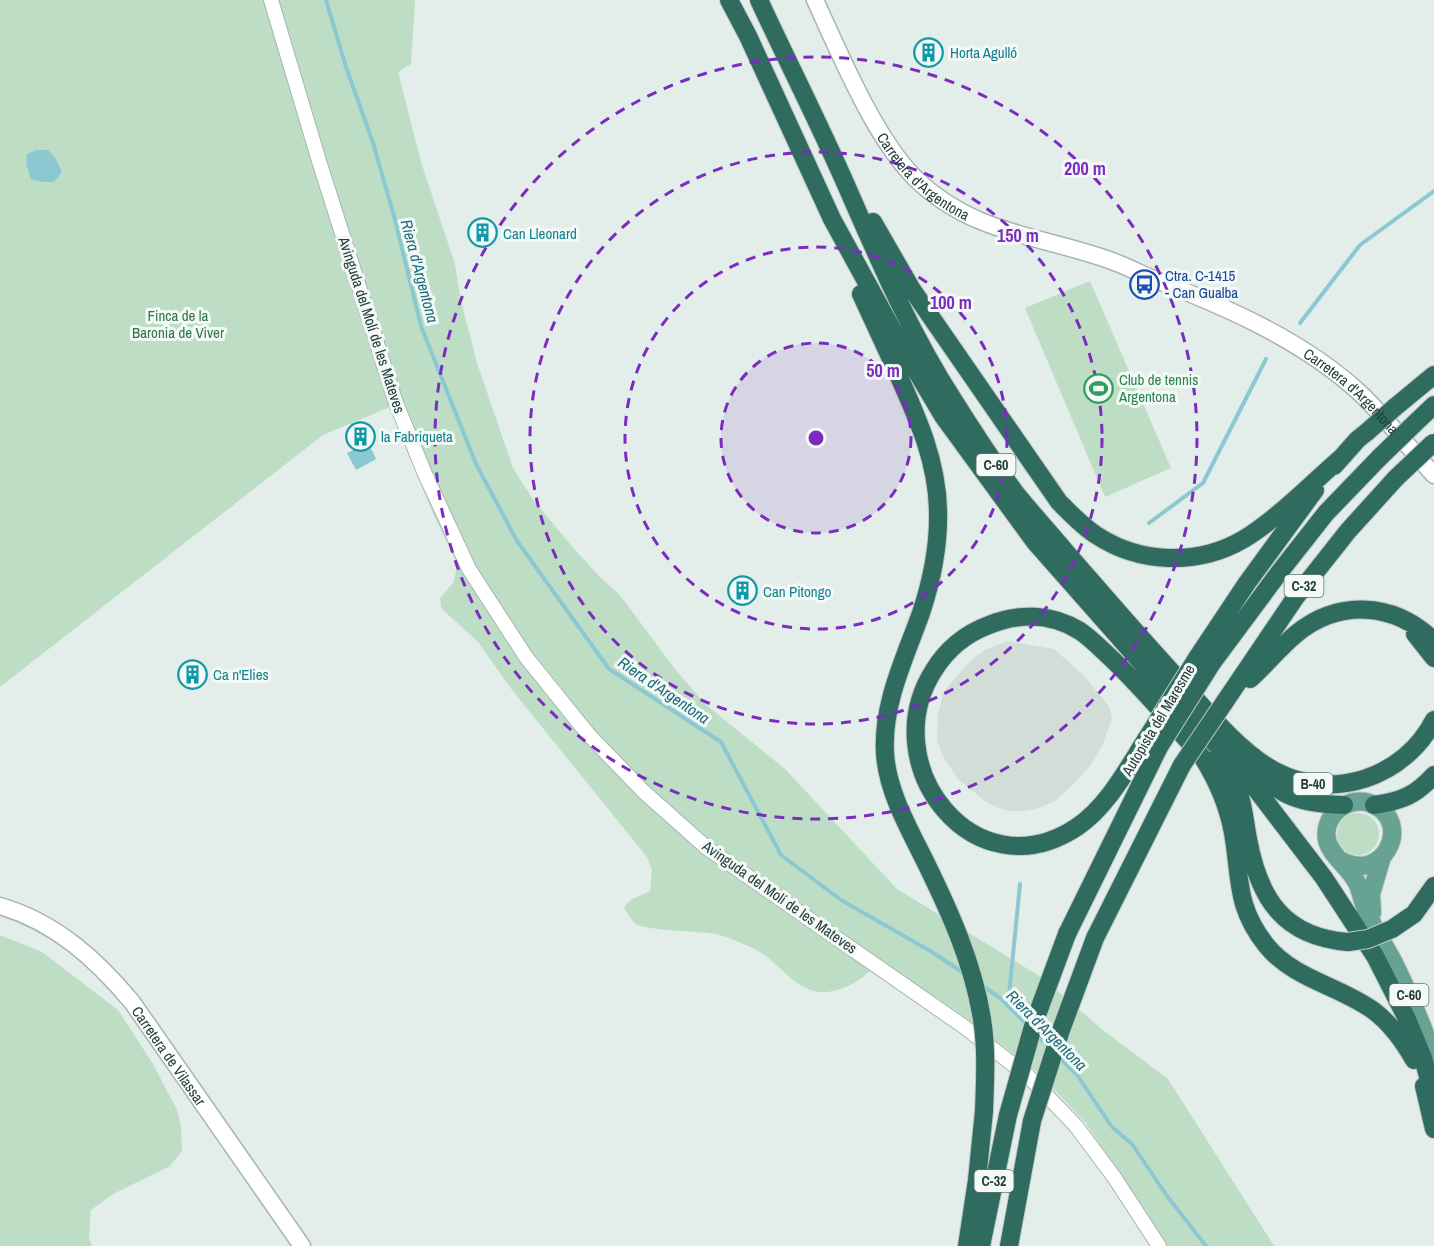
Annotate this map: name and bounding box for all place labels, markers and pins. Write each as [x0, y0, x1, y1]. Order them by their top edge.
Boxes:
building icon: Horta Agulló [913, 36, 945, 68]
place label: Horta Agulló [950, 42, 1017, 63]
building icon: Can Lleonard [466, 217, 498, 249]
place label: Can Lleonard [503, 223, 577, 244]
place label: Ctra. C-1415 - Can Gualba [1165, 265, 1238, 303]
bus stop icon: Ctra. C-1415 - Can Gualba [1128, 268, 1160, 300]
place label: Club de tennis Argentona [1118, 369, 1198, 407]
sports icon: Club de tennis Argentona [1082, 372, 1114, 404]
building icon: la Fabriqueta [344, 420, 376, 452]
place label: la Fabriqueta [381, 426, 453, 447]
centre of rings [806, 428, 826, 448]
building icon: Can Pitongo [726, 575, 758, 607]
place label: Can Pitongo [763, 581, 832, 602]
building icon: Ca n'Elies [176, 658, 208, 690]
place label: Ca n'Elies [213, 664, 269, 685]

